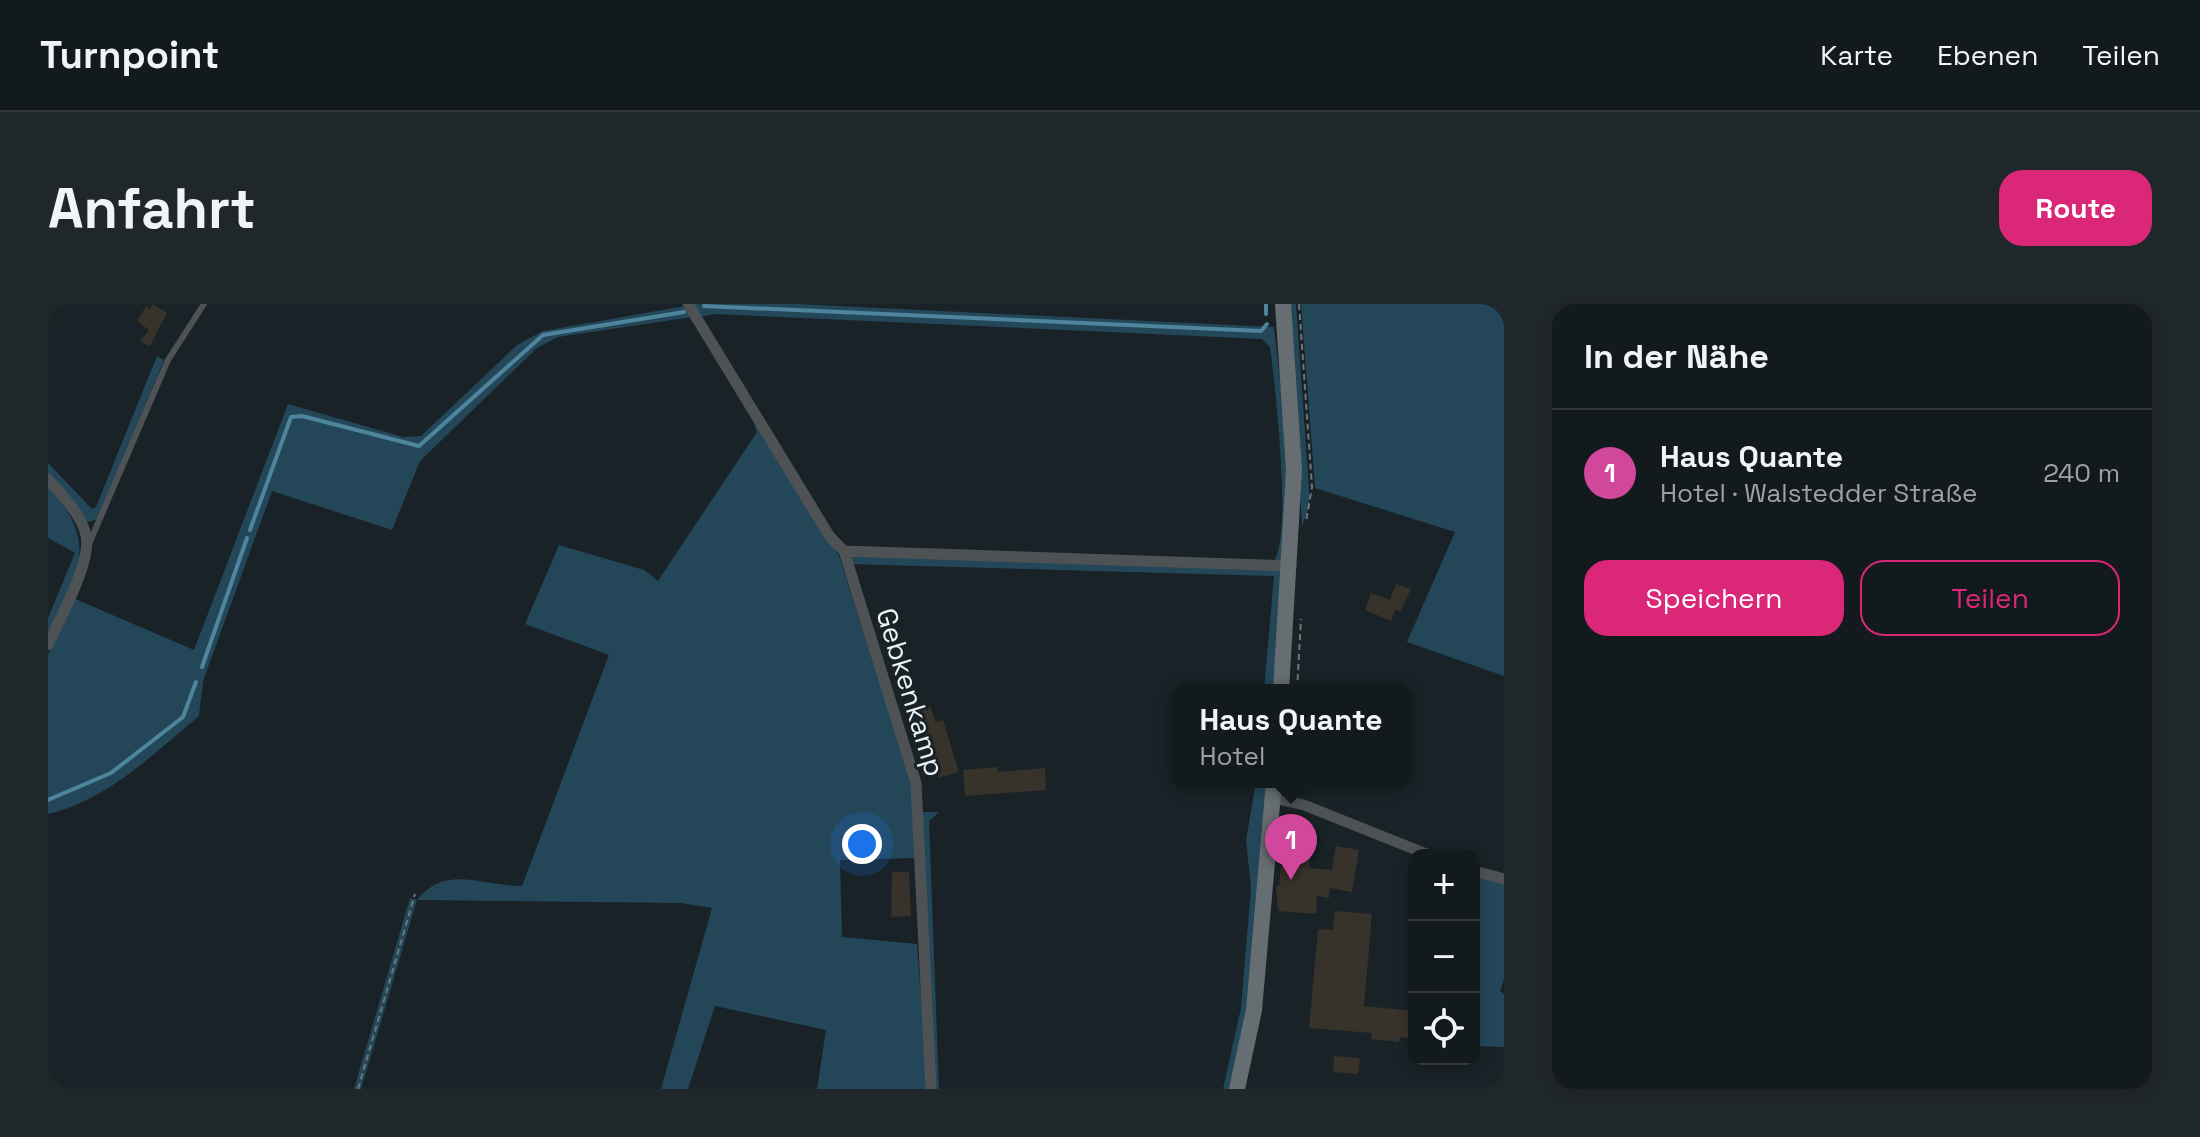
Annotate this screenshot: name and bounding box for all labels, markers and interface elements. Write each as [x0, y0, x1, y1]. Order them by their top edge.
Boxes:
text: Turnpoint [40, 31, 219, 79]
text: Karte [1820, 37, 1893, 73]
text: Ebenen [1937, 37, 2038, 73]
text: Teilen [2082, 37, 2160, 73]
button: Route [1999, 170, 2152, 246]
text: Anfahrt [48, 173, 256, 244]
text: In der Nähe [1584, 335, 1769, 378]
text: Haus Quante [1660, 437, 1843, 476]
text: 1 [1604, 456, 1616, 490]
text: 240 m [2043, 456, 2120, 490]
text: Hotel · Walstedder Straße [1660, 476, 1977, 510]
button: Speichern [1584, 560, 1844, 636]
button: Teilen [1860, 560, 2120, 636]
street label: Gebkenkamp [868, 603, 954, 781]
popup [1171, 684, 1411, 788]
text: Haus Quante [1199, 700, 1383, 739]
text: Hotel [1199, 739, 1265, 773]
pin: 1 [1265, 814, 1317, 880]
your location [842, 824, 882, 864]
map controls [1408, 849, 1480, 1065]
button: + [1408, 849, 1480, 921]
button: − [1408, 921, 1480, 993]
button: locate [1408, 993, 1480, 1065]

